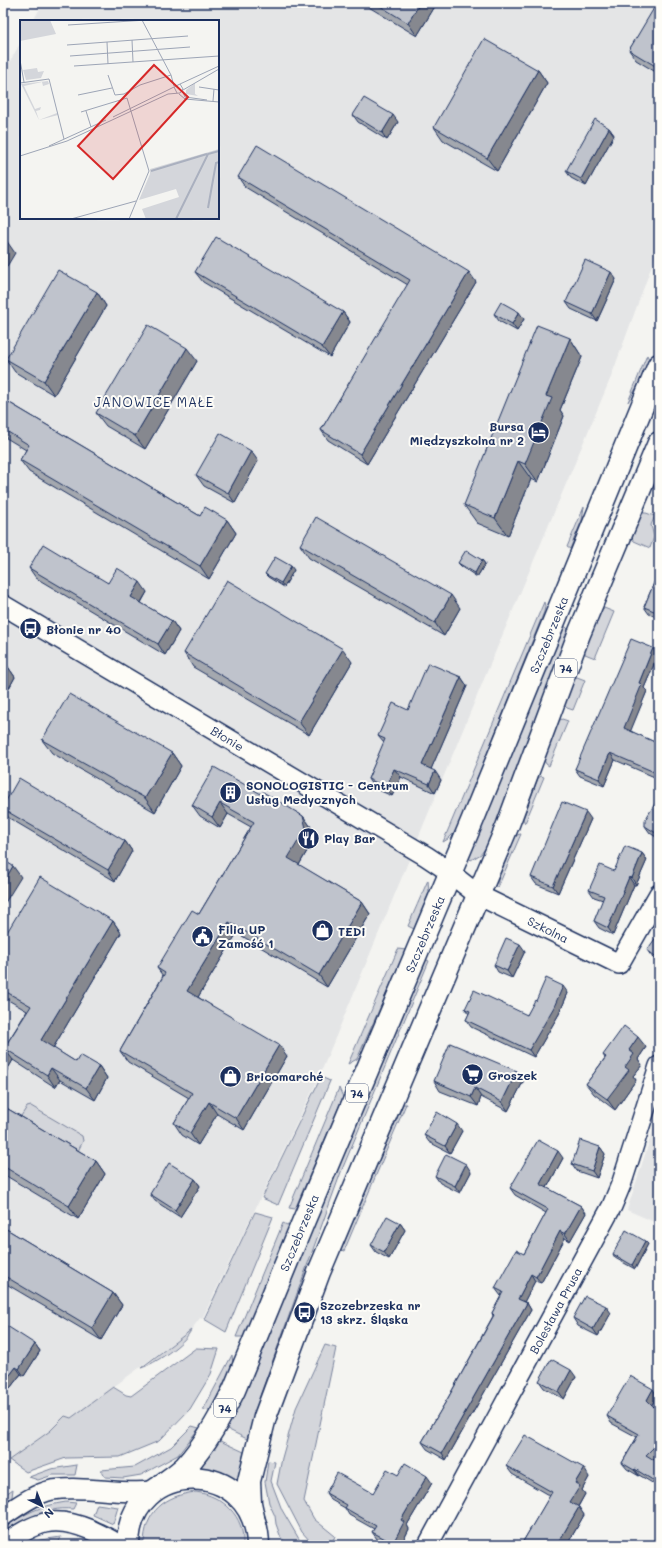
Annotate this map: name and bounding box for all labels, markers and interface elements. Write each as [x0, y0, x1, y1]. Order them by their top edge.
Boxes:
inset map [20, 20, 219, 219]
district label: JANOWICE MAŁE [94, 393, 214, 410]
place label: Bursa Międzyszkolna nr 2 [410, 418, 524, 448]
hotel icon: Bursa Międzyszkolna nr 2 [526, 420, 552, 446]
street label: Szczebrzeska [526, 594, 571, 676]
bus stop icon: Błonie nr 40 [17, 616, 43, 642]
place label: Błonie nr 40 [46, 621, 121, 637]
road number: 74 [555, 659, 577, 677]
street label: Błonie [208, 722, 247, 754]
place label: SONOLOGISTIC - Centrum Usług Medycznych [246, 777, 408, 807]
building icon: SONOLOGISTIC - Centrum Usług Medycznych [217, 779, 243, 805]
restaurant icon: Play Bar [295, 825, 321, 851]
place label: Play Bar [324, 830, 375, 846]
street label: Szczebrzeska [401, 893, 448, 975]
street label: Szkolna [525, 912, 571, 946]
shop icon: TEDi [309, 918, 335, 944]
place label: Filia UP Zamość 1 [218, 921, 274, 951]
public building icon: Filia UP Zamość 1 [190, 923, 216, 949]
place label: TEDi [338, 923, 365, 939]
supermarket icon: Groszek [460, 1062, 486, 1088]
shop icon: Bricomarché [218, 1063, 244, 1089]
place label: Groszek [488, 1067, 537, 1083]
place label: Bricomarché [246, 1068, 323, 1084]
road number: 74 [346, 1084, 368, 1102]
street label: Szczebrzeska [276, 1192, 322, 1274]
street label: Bolesława Prusa [525, 1264, 585, 1356]
place label: Szczebrzeska nr 13 skrz. Śląska [320, 1297, 421, 1327]
bus stop icon: Szczebrzeska nr 13 skrz. Śląska [292, 1299, 318, 1325]
road number: 74 [214, 1399, 236, 1417]
north arrow [22, 1486, 62, 1526]
text: N [41, 1505, 57, 1522]

